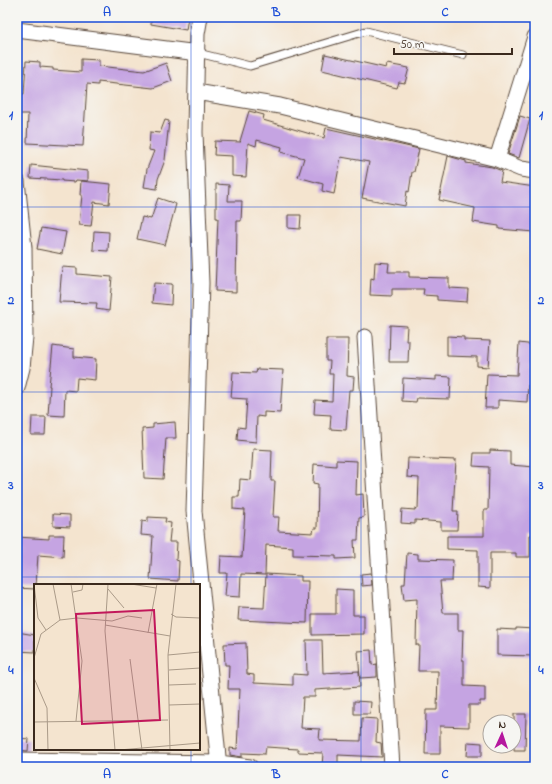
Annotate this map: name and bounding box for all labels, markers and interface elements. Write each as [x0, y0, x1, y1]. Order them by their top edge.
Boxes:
text: A [103, 3, 111, 22]
text: B [271, 3, 281, 22]
text: C [441, 3, 449, 22]
scale bar [394, 30, 512, 56]
text: 50 m [400, 36, 424, 54]
text: 1 [9, 106, 14, 125]
text: 1 [539, 106, 544, 125]
text: 2 [7, 291, 15, 310]
text: 2 [537, 291, 545, 310]
text: 3 [7, 476, 14, 495]
text: 3 [537, 476, 544, 495]
inset map [34, 584, 200, 750]
text: 4 [7, 661, 14, 680]
text: 4 [537, 661, 544, 680]
north arrow [482, 714, 522, 754]
text: N [498, 717, 507, 733]
text: A [103, 765, 111, 784]
text: B [271, 765, 281, 784]
text: C [441, 765, 449, 784]

